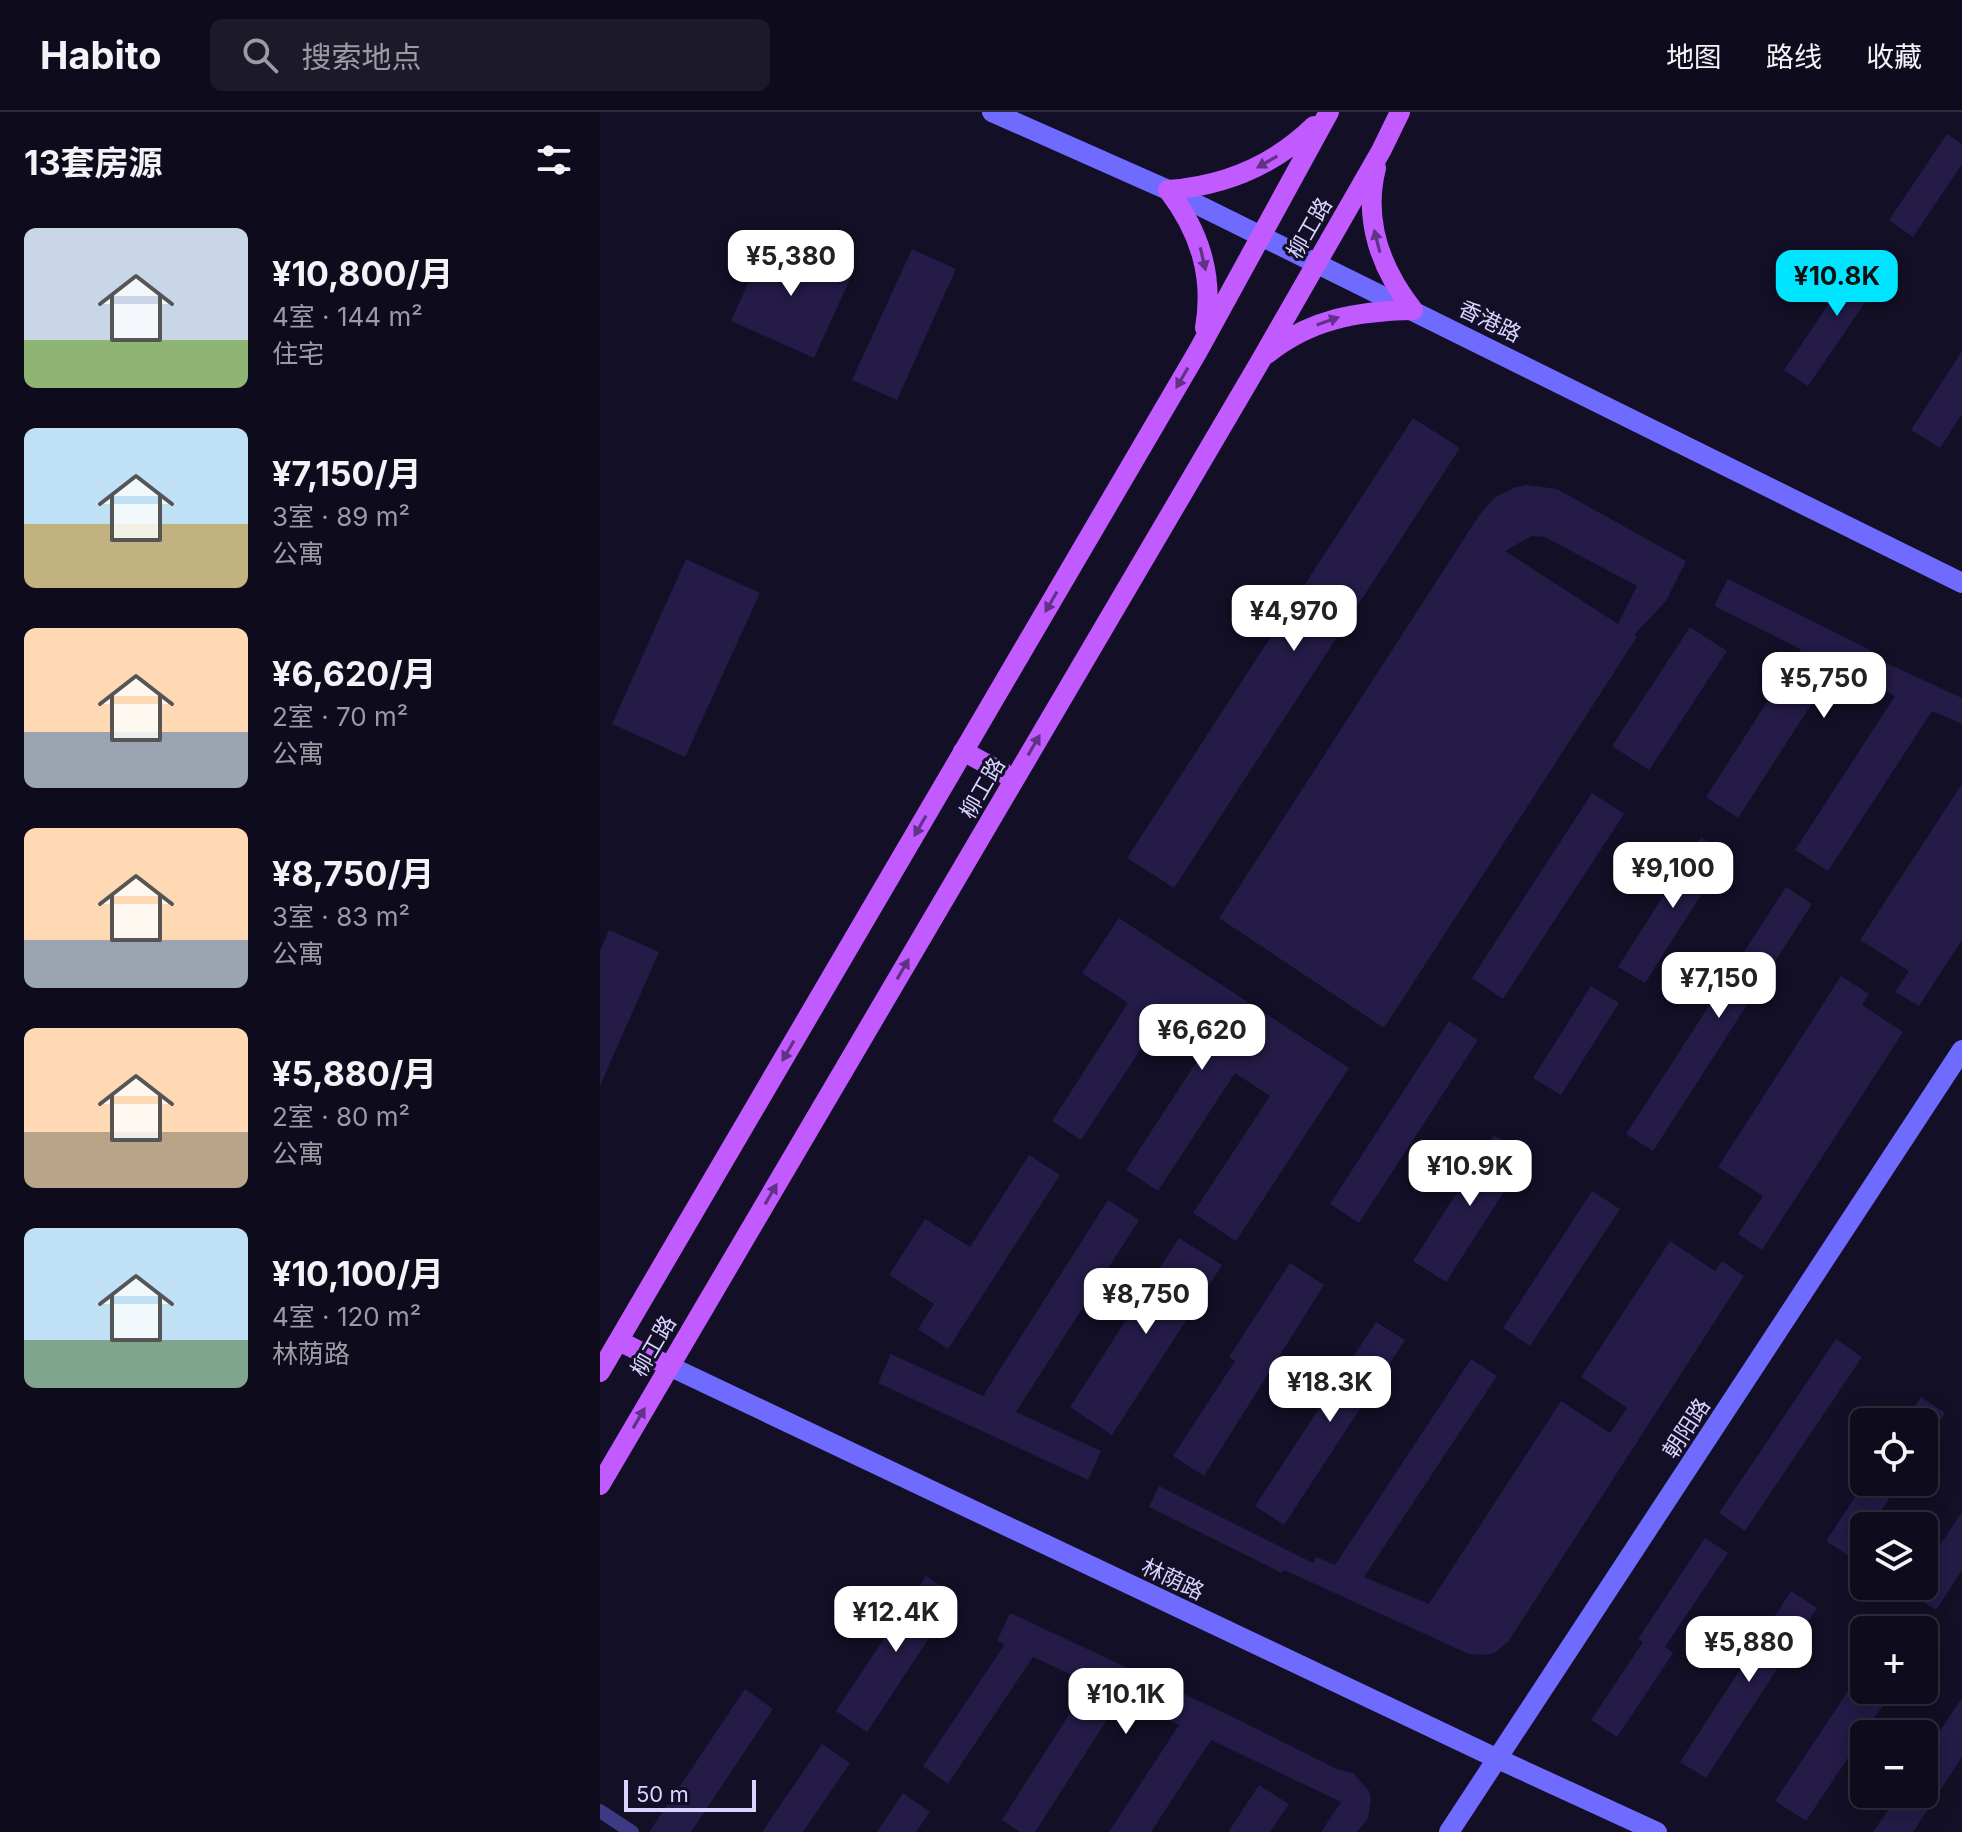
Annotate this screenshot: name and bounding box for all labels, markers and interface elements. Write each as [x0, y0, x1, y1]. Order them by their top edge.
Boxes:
search box [210, 19, 770, 91]
text: Habito [40, 32, 162, 78]
icon: search [238, 33, 282, 77]
text: 搜索地点 [302, 39, 422, 75]
text: 地图 [1666, 40, 1722, 74]
text: 路线 [1766, 40, 1822, 74]
text: 收藏 [1866, 40, 1922, 74]
icon: filters [532, 138, 576, 182]
text: 13套房源 [24, 142, 163, 183]
one-way arrow [1256, 155, 1278, 169]
street label: 柳工路 [1281, 193, 1337, 263]
one-way arrow [1371, 229, 1383, 254]
pin: ¥5,380 [726, 230, 856, 298]
text: ¥5,380 [746, 240, 836, 271]
one-way arrow [1197, 246, 1210, 271]
pin: ¥10.8K [1772, 250, 1902, 318]
text: ¥10,800/月 [272, 253, 454, 294]
icon: home [88, 260, 184, 356]
text: ¥10.8K [1794, 260, 1880, 291]
street label: 香港路 [1455, 295, 1525, 347]
text: 4室 · 144 m² [272, 301, 423, 332]
one-way arrow [1316, 314, 1340, 327]
text: 住宅 [272, 338, 324, 369]
one-way arrow [1175, 366, 1189, 389]
text: ¥7,150/月 [272, 453, 422, 494]
icon: home [88, 460, 184, 556]
text: 3室 · 89 m² [272, 501, 410, 532]
text: 公寓 [272, 538, 324, 569]
pin: ¥4,970 [1229, 585, 1359, 653]
one-way arrow [1044, 591, 1058, 613]
text: ¥4,970 [1250, 595, 1338, 626]
pin: ¥5,750 [1759, 652, 1889, 720]
text: ¥6,620/月 [272, 653, 436, 694]
icon: home [88, 660, 184, 756]
text: ¥5,750 [1780, 662, 1868, 693]
text: 2室 · 70 m² [272, 701, 408, 732]
one-way arrow [1027, 734, 1041, 756]
text: 公寓 [272, 738, 324, 769]
street label: 柳工路 [954, 753, 1010, 823]
one-way arrow [913, 815, 927, 837]
pin: ¥9,100 [1608, 842, 1738, 910]
text: ¥9,100 [1631, 852, 1715, 883]
text: ¥8,750/月 [272, 853, 435, 894]
icon: home [88, 860, 184, 956]
text: 3室 · 83 m² [272, 901, 410, 932]
text: 公寓 [272, 938, 324, 969]
pin: ¥7,150 [1654, 952, 1784, 1020]
one-way arrow [896, 958, 910, 980]
text: ¥7,150 [1680, 962, 1758, 993]
pin: ¥6,620 [1137, 1004, 1267, 1072]
text: ¥6,620 [1157, 1014, 1247, 1045]
one-way arrow [781, 1040, 795, 1062]
text: ¥5,880/月 [272, 1053, 437, 1094]
icon: home [88, 1060, 184, 1156]
text: 2室 · 80 m² [272, 1101, 410, 1132]
text: 公寓 [272, 1138, 324, 1169]
pin: ¥10.9K [1405, 1140, 1535, 1208]
text: ¥10.9K [1427, 1150, 1513, 1181]
one-way arrow [764, 1182, 778, 1205]
text: ¥10,100/月 [272, 1253, 444, 1294]
icon: home [88, 1260, 184, 1356]
pin: ¥8,750 [1081, 1268, 1211, 1336]
text: ¥8,750 [1102, 1278, 1190, 1309]
text: 4室 · 120 m² [272, 1301, 421, 1332]
street label: 柳工路 [625, 1311, 681, 1381]
text: 林荫路 [272, 1338, 350, 1369]
pin: ¥18.3K [1265, 1356, 1395, 1424]
text: ¥18.3K [1287, 1366, 1373, 1397]
street label: 朝阳路 [1657, 1393, 1715, 1463]
one-way arrow [632, 1407, 646, 1429]
map controls [1850, 1408, 1938, 1808]
button: locate [1850, 1408, 1938, 1496]
button: layers [1850, 1512, 1938, 1600]
street label: 林荫路 [1138, 1553, 1208, 1605]
pin: ¥12.4K [831, 1586, 961, 1654]
text: ¥12.4K [852, 1596, 940, 1627]
pin: ¥5,880 [1684, 1616, 1814, 1684]
button: + [1850, 1616, 1938, 1704]
text: ¥5,880 [1704, 1626, 1794, 1657]
pin: ¥10.1K [1061, 1668, 1191, 1736]
text: ¥10.1K [1086, 1678, 1166, 1709]
button: − [1850, 1720, 1938, 1808]
scale bar [624, 1776, 756, 1812]
text: 50 m [636, 1781, 689, 1807]

